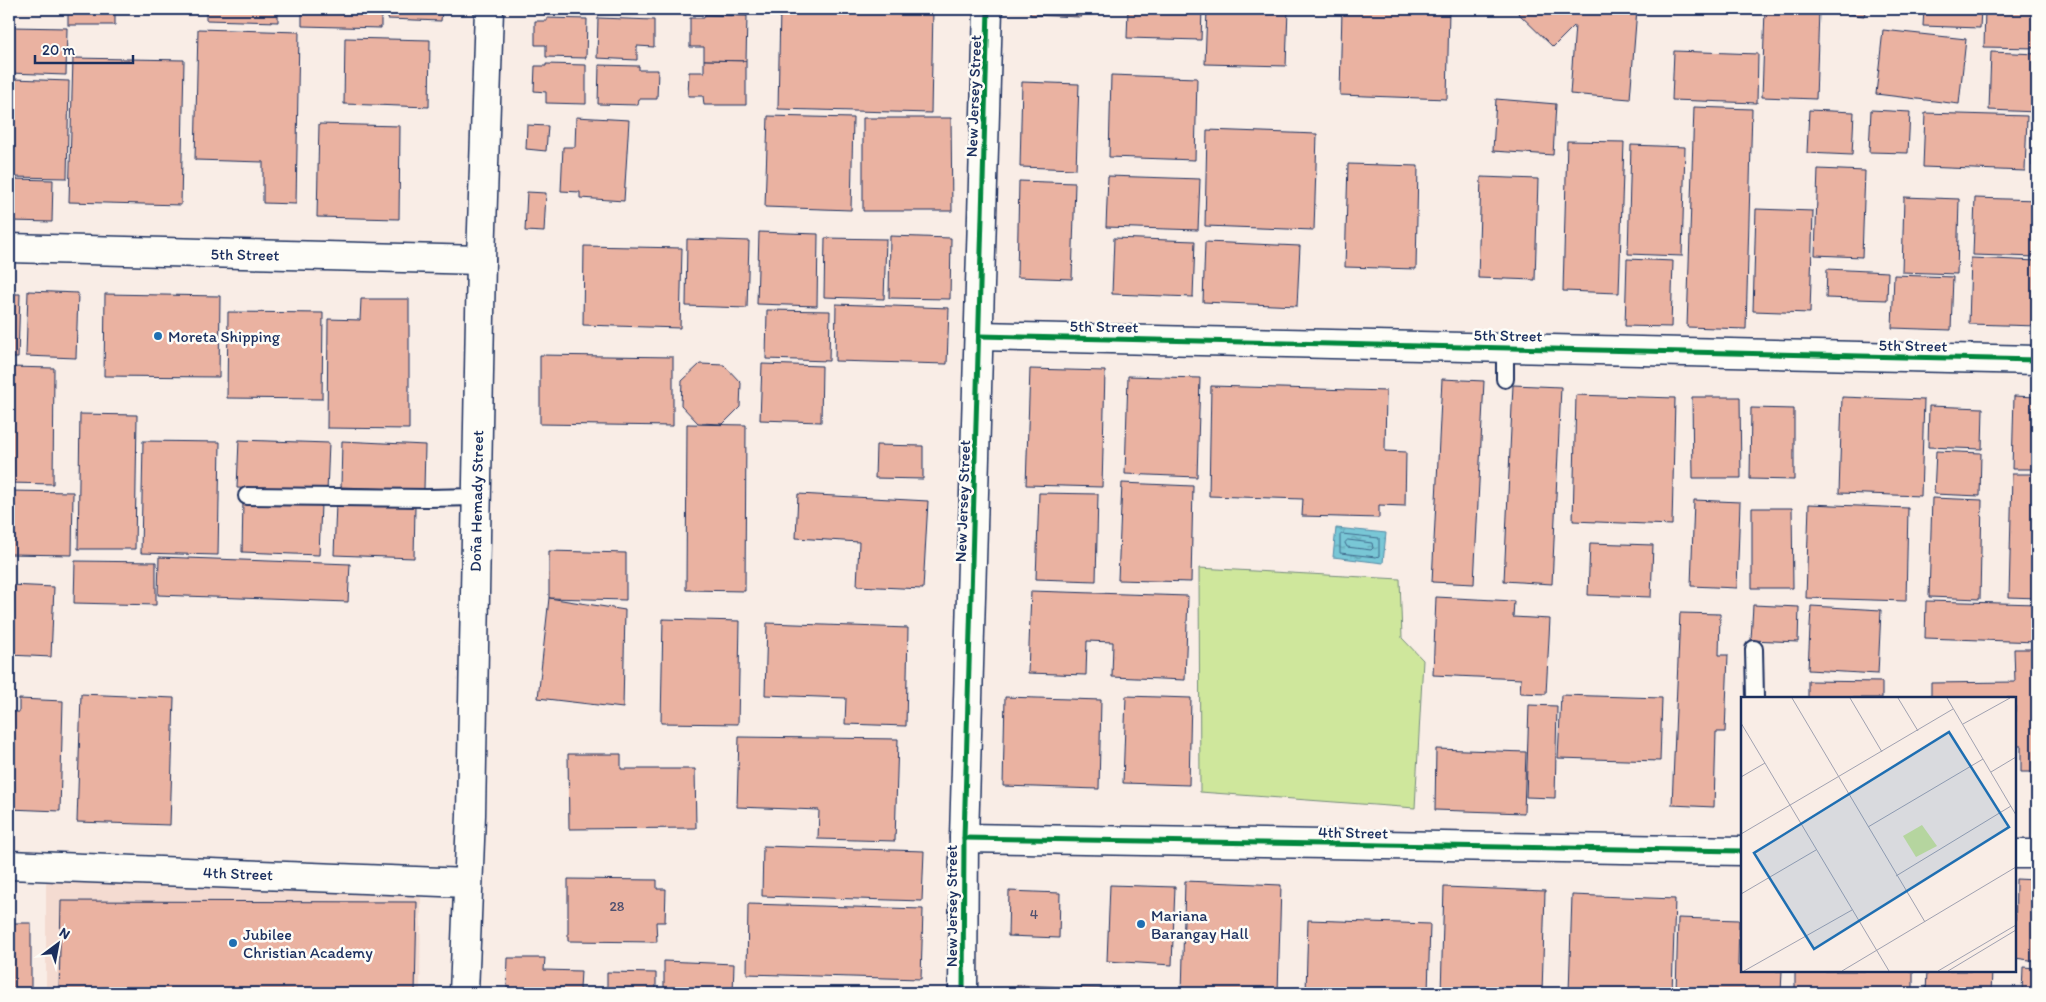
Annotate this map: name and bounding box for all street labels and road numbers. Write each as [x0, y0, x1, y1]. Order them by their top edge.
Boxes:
street label: New Jersey Street [962, 34, 985, 158]
street label: 5th Street [210, 244, 280, 265]
street label: 5th Street [1069, 316, 1139, 337]
street label: 5th Street [1473, 325, 1543, 346]
street label: 5th Street [1878, 335, 1948, 356]
street label: Doña Hemady Street [466, 430, 487, 572]
street label: New Jersey Street [951, 439, 974, 563]
street label: 4th Street [1318, 822, 1388, 843]
street label: New Jersey Street [942, 845, 961, 967]
street label: 4th Street [203, 863, 273, 884]

